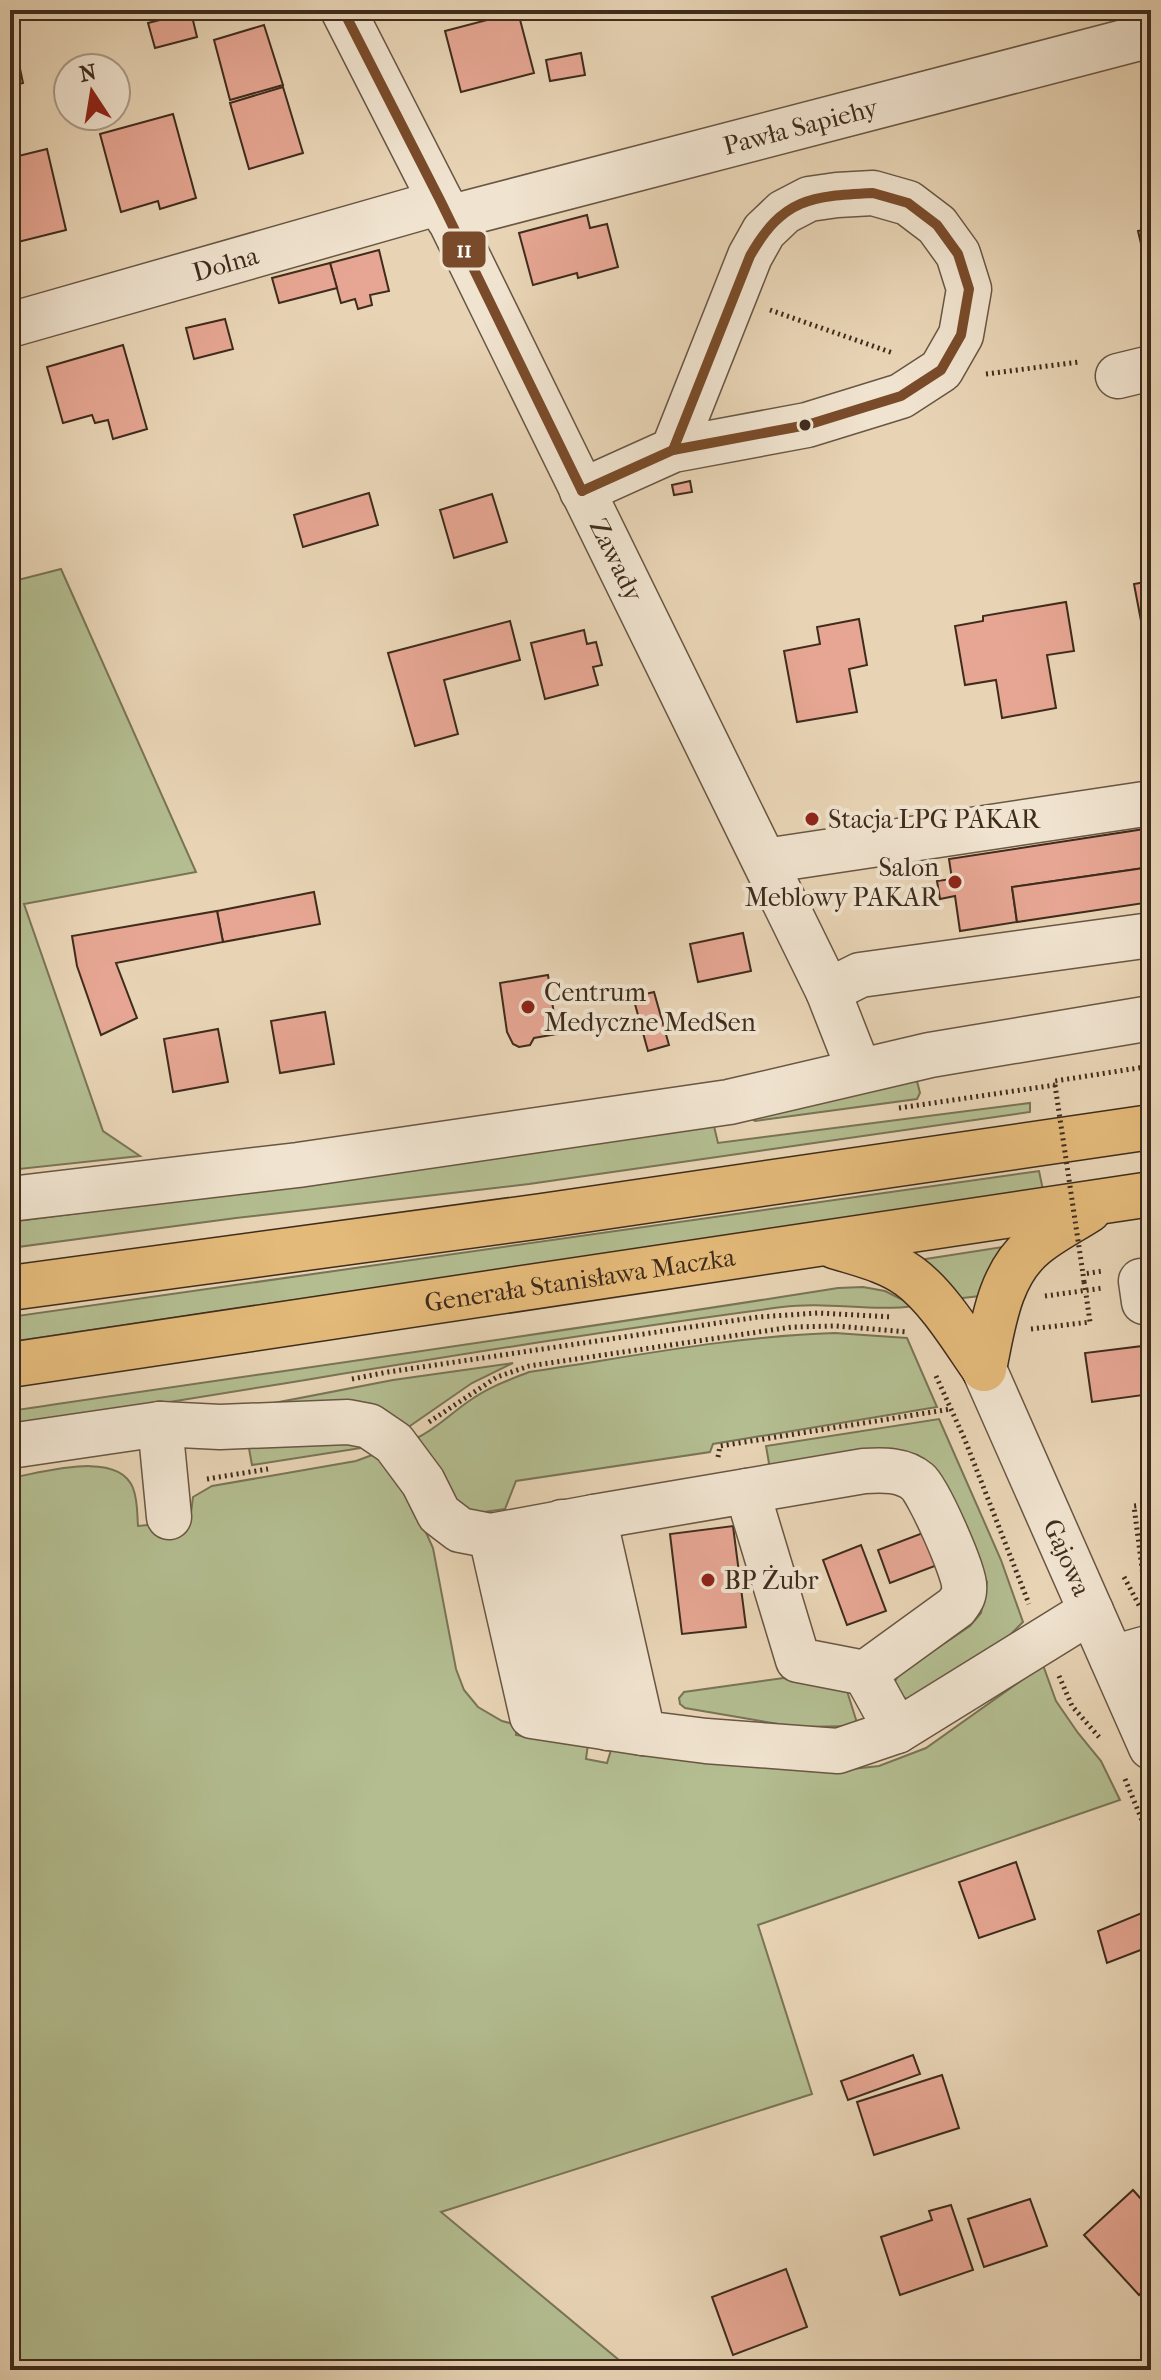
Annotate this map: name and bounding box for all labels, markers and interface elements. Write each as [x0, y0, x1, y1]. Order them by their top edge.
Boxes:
north arrow [52, 52, 132, 132]
text: N [77, 59, 99, 88]
street label: Pawła Sapiehy [720, 92, 882, 162]
line badge: 11 [441, 230, 487, 269]
text: 11 [456, 237, 472, 263]
street label: Dolna [189, 240, 263, 288]
unlabelled marker [797, 417, 813, 433]
street label: Zawady [583, 514, 650, 607]
place label: Stacja LPG PAKAR [828, 804, 1041, 835]
marker: Stacja LPG PAKAR [803, 810, 821, 828]
place label: Salon Meblowy PAKAR [745, 852, 940, 913]
marker: Salon Meblowy PAKAR [946, 873, 964, 891]
place label: Centrum Medyczne MedSen [544, 977, 756, 1038]
marker: Centrum Medyczne MedSen [519, 998, 537, 1016]
street label: Generała Stanisława Maczka [422, 1241, 738, 1319]
street label: Gajowa [1036, 1514, 1098, 1602]
place label: BP Żubr [724, 1564, 819, 1596]
marker: BP Żubr [699, 1571, 717, 1589]

